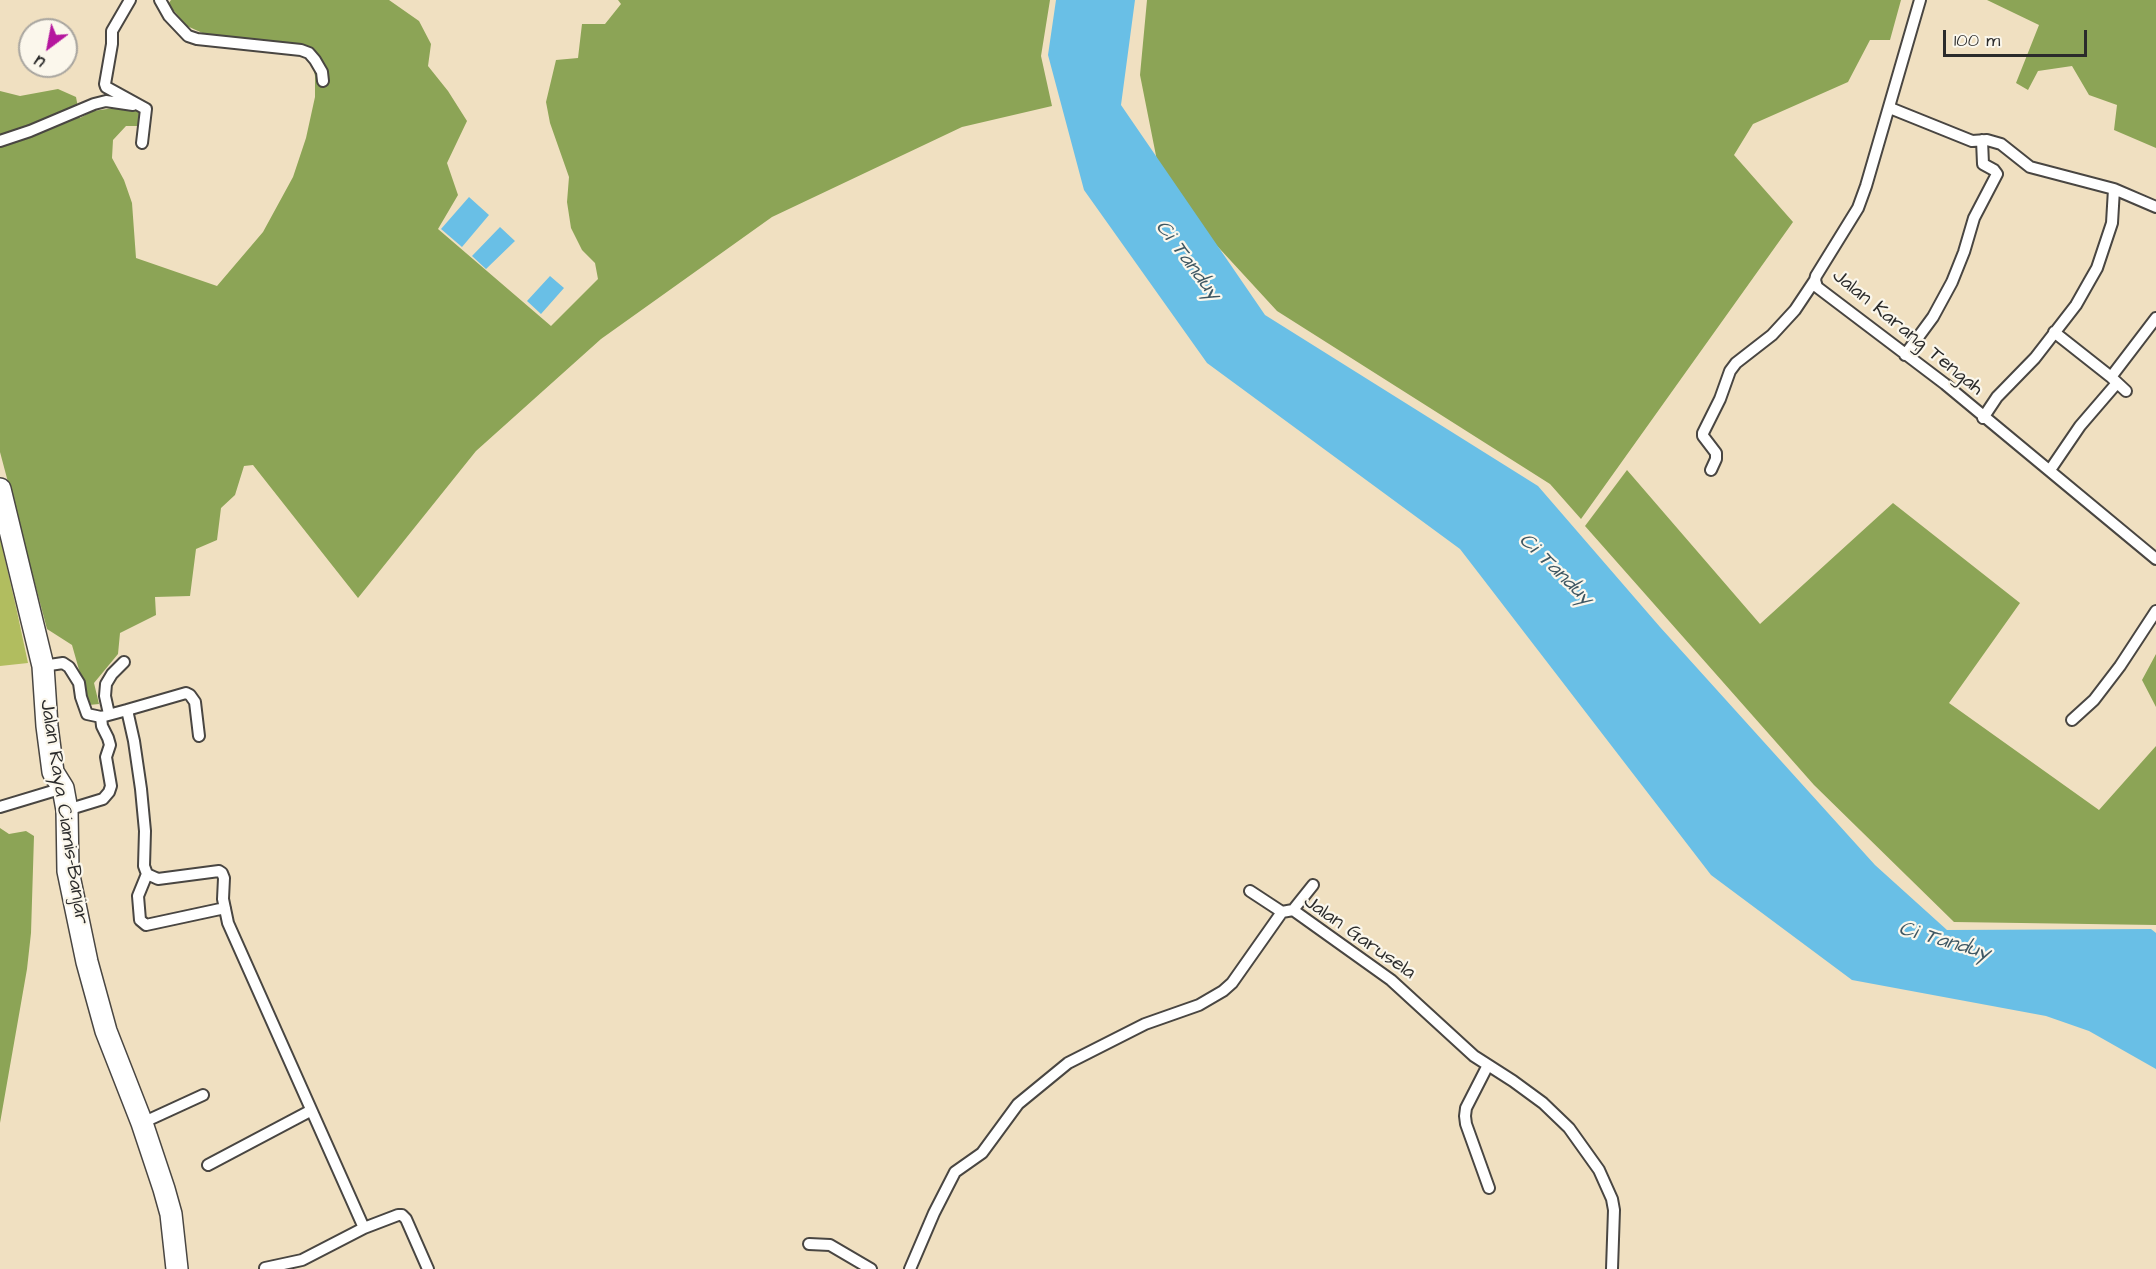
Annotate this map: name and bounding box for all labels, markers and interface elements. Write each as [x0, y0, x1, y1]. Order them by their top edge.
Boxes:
north arrow [18, 18, 78, 78]
scale bar [1946, 18, 2090, 56]
text: 100 m [1954, 28, 2000, 53]
text: U [30, 50, 49, 73]
water label: Ci Tanduy [1149, 216, 1225, 306]
street label: Jalan Karang Tengah [1827, 265, 1987, 401]
water label: Ci Tanduy [1513, 528, 1597, 612]
street label: Jalan Raya Ciamis-Banjar [33, 698, 93, 926]
street label: Jalan Garusela [1298, 890, 1420, 986]
water label: Ci Tanduy [1896, 917, 1992, 967]

